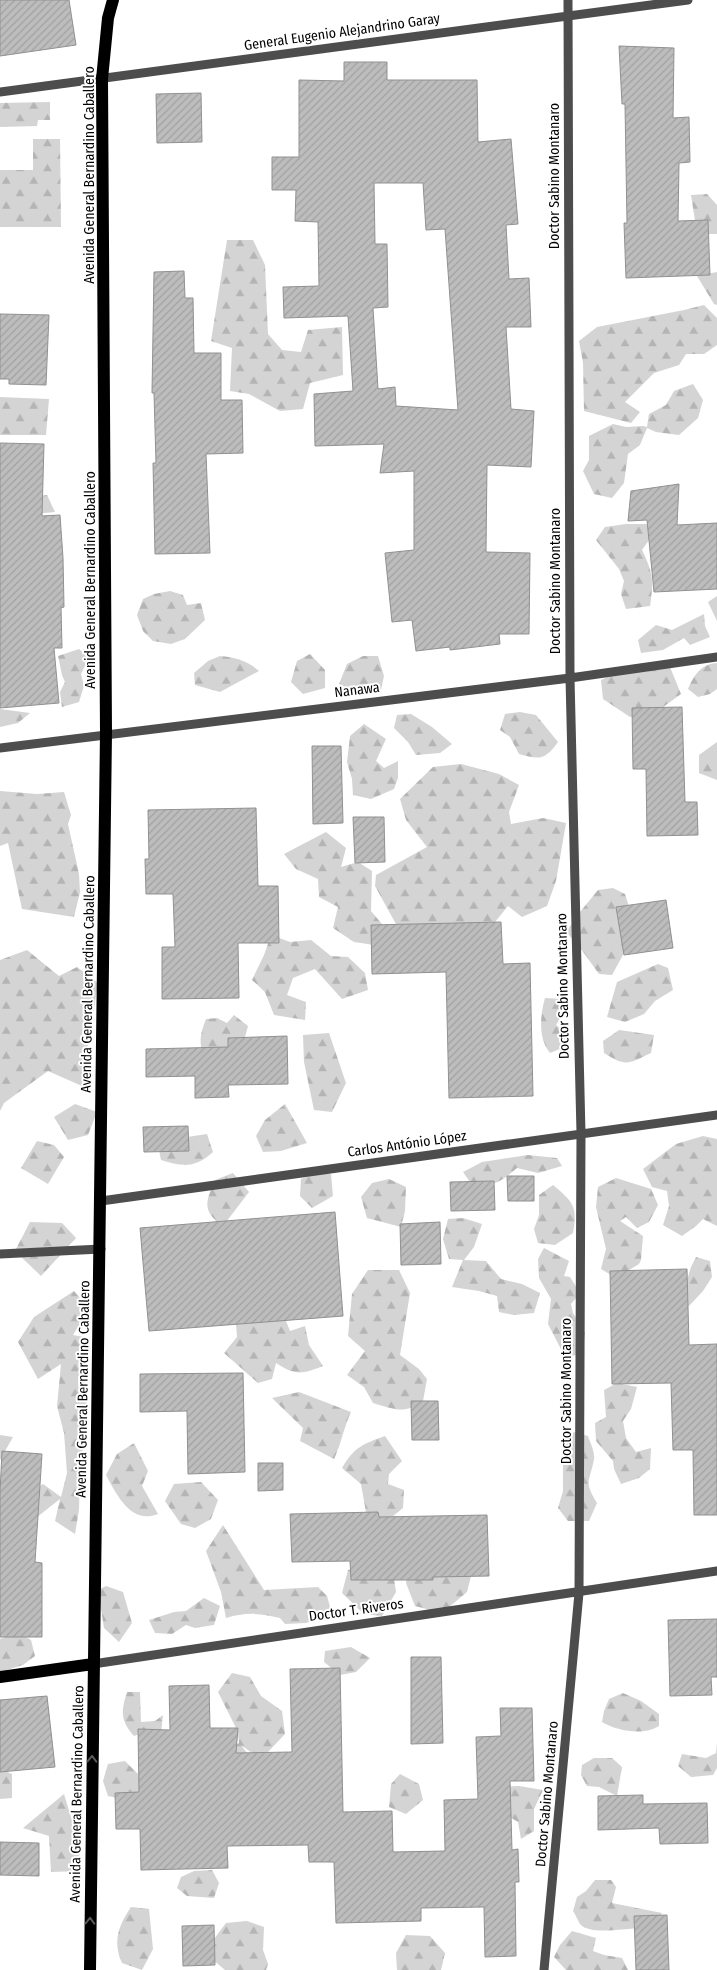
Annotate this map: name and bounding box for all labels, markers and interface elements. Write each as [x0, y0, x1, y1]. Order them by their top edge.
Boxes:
street label: General Eugenio Alejandrino Garay [243, 10, 442, 54]
street label: Avenida General Bernardino Caballero [81, 66, 98, 284]
street label: Doctor Sabino Montanaro [546, 103, 563, 249]
street label: Avenida General Bernardino Caballero [82, 471, 99, 689]
street label: Doctor Sabino Montanaro [547, 508, 564, 654]
street label: Nanawa [333, 679, 381, 701]
street label: Avenida General Bernardino Caballero [78, 875, 98, 1093]
street label: Doctor Sabino Montanaro [553, 913, 573, 1059]
street label: Carlos António López [346, 1127, 468, 1161]
street label: Avenida General Bernardino Caballero [73, 1280, 93, 1498]
street label: Doctor Sabino Montanaro [558, 1318, 575, 1464]
street label: Doctor T. Riveros [308, 1595, 404, 1625]
street label: Avenida General Bernardino Caballero [67, 1685, 87, 1903]
street label: Doctor Sabino Montanaro [532, 1720, 562, 1868]
one-way arrow [87, 1755, 97, 1762]
one-way arrow [85, 1917, 95, 1925]

